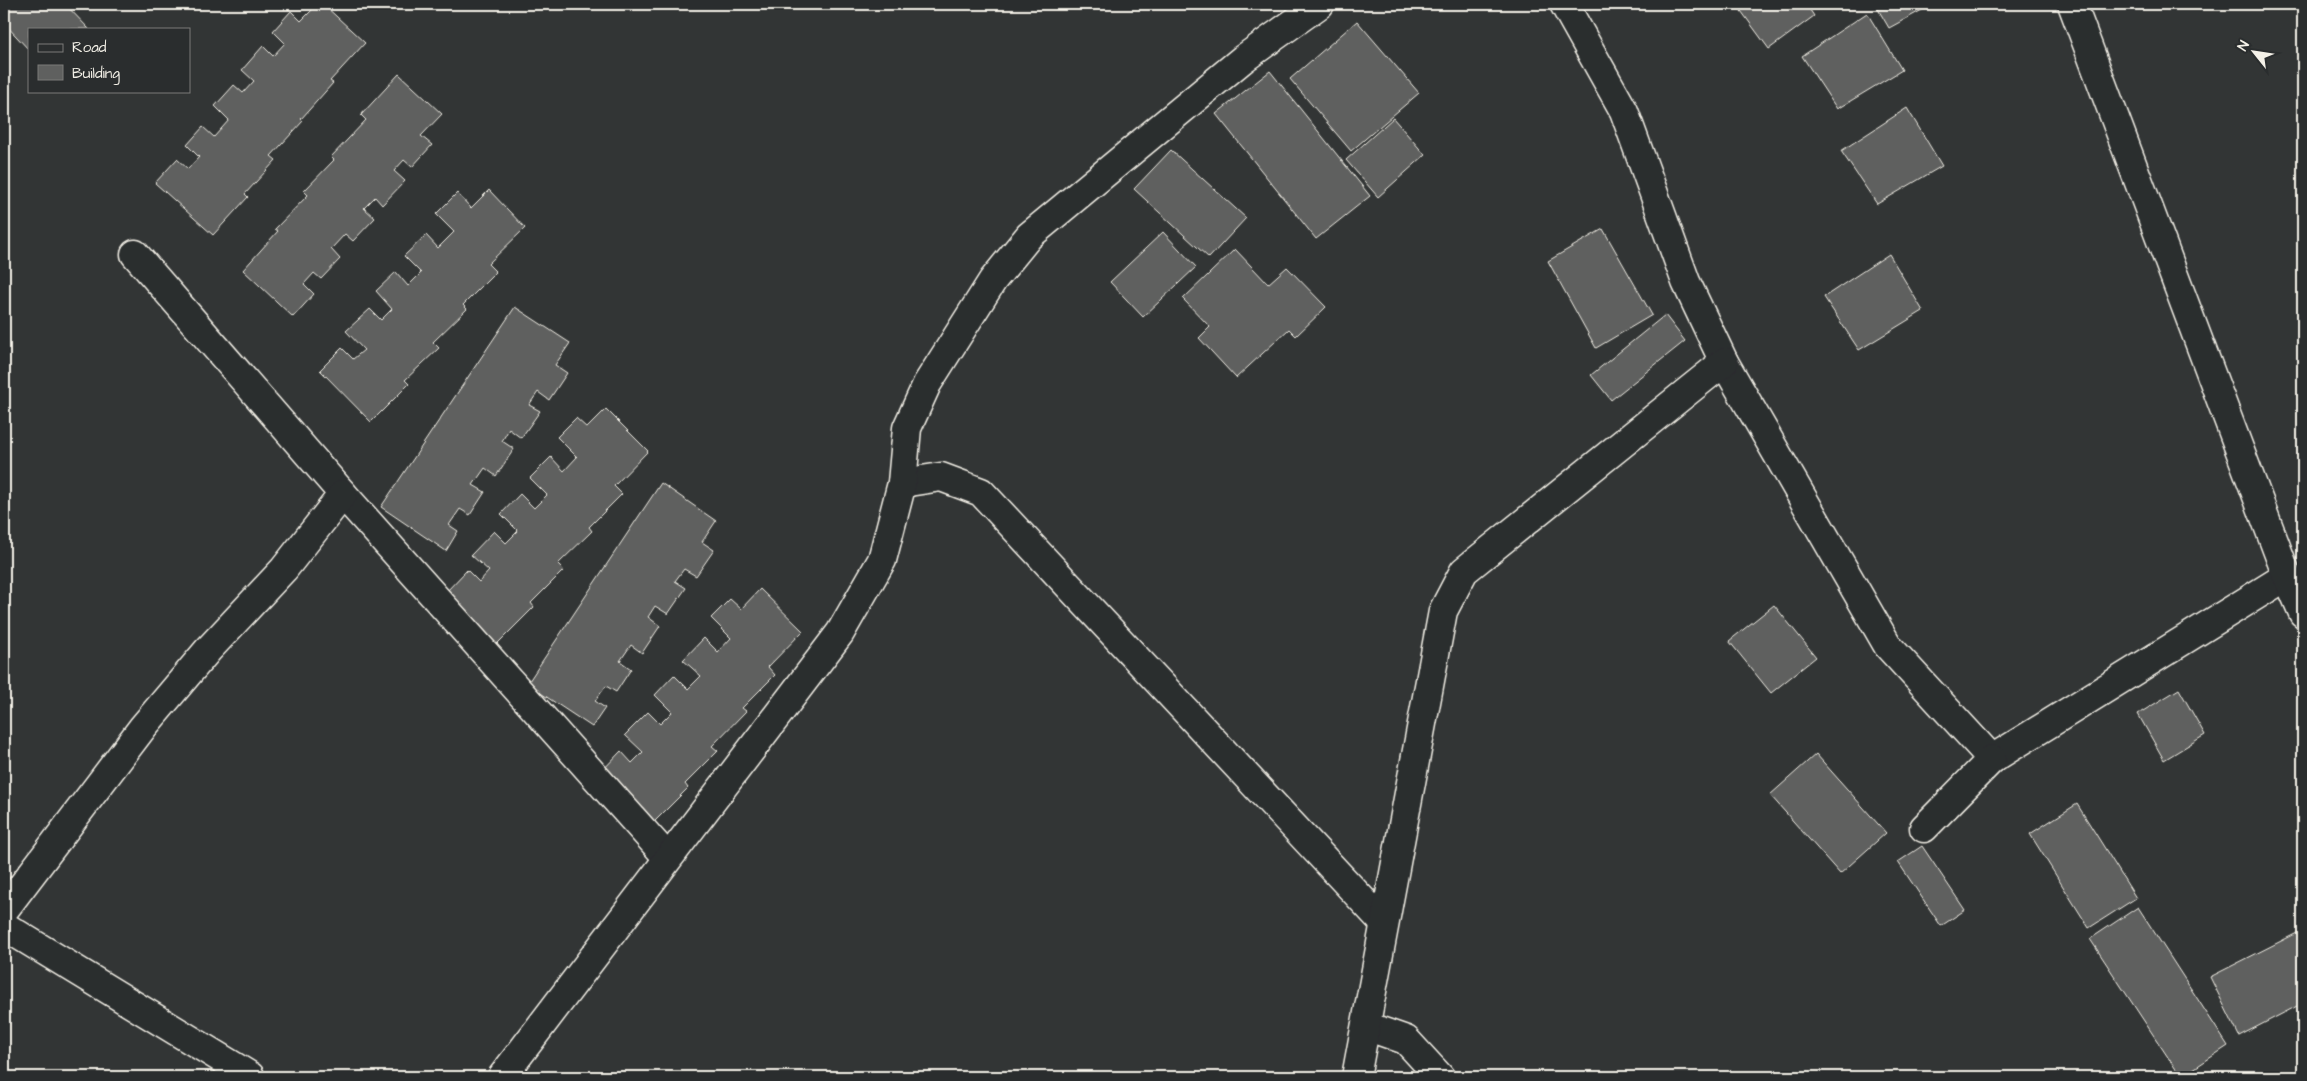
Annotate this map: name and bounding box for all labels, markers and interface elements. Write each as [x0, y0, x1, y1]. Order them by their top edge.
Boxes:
legend [28, 28, 190, 92]
north arrow [2230, 28, 2280, 78]
text: Road [72, 37, 107, 58]
text: N [2233, 37, 2255, 55]
text: Building [72, 63, 120, 85]

